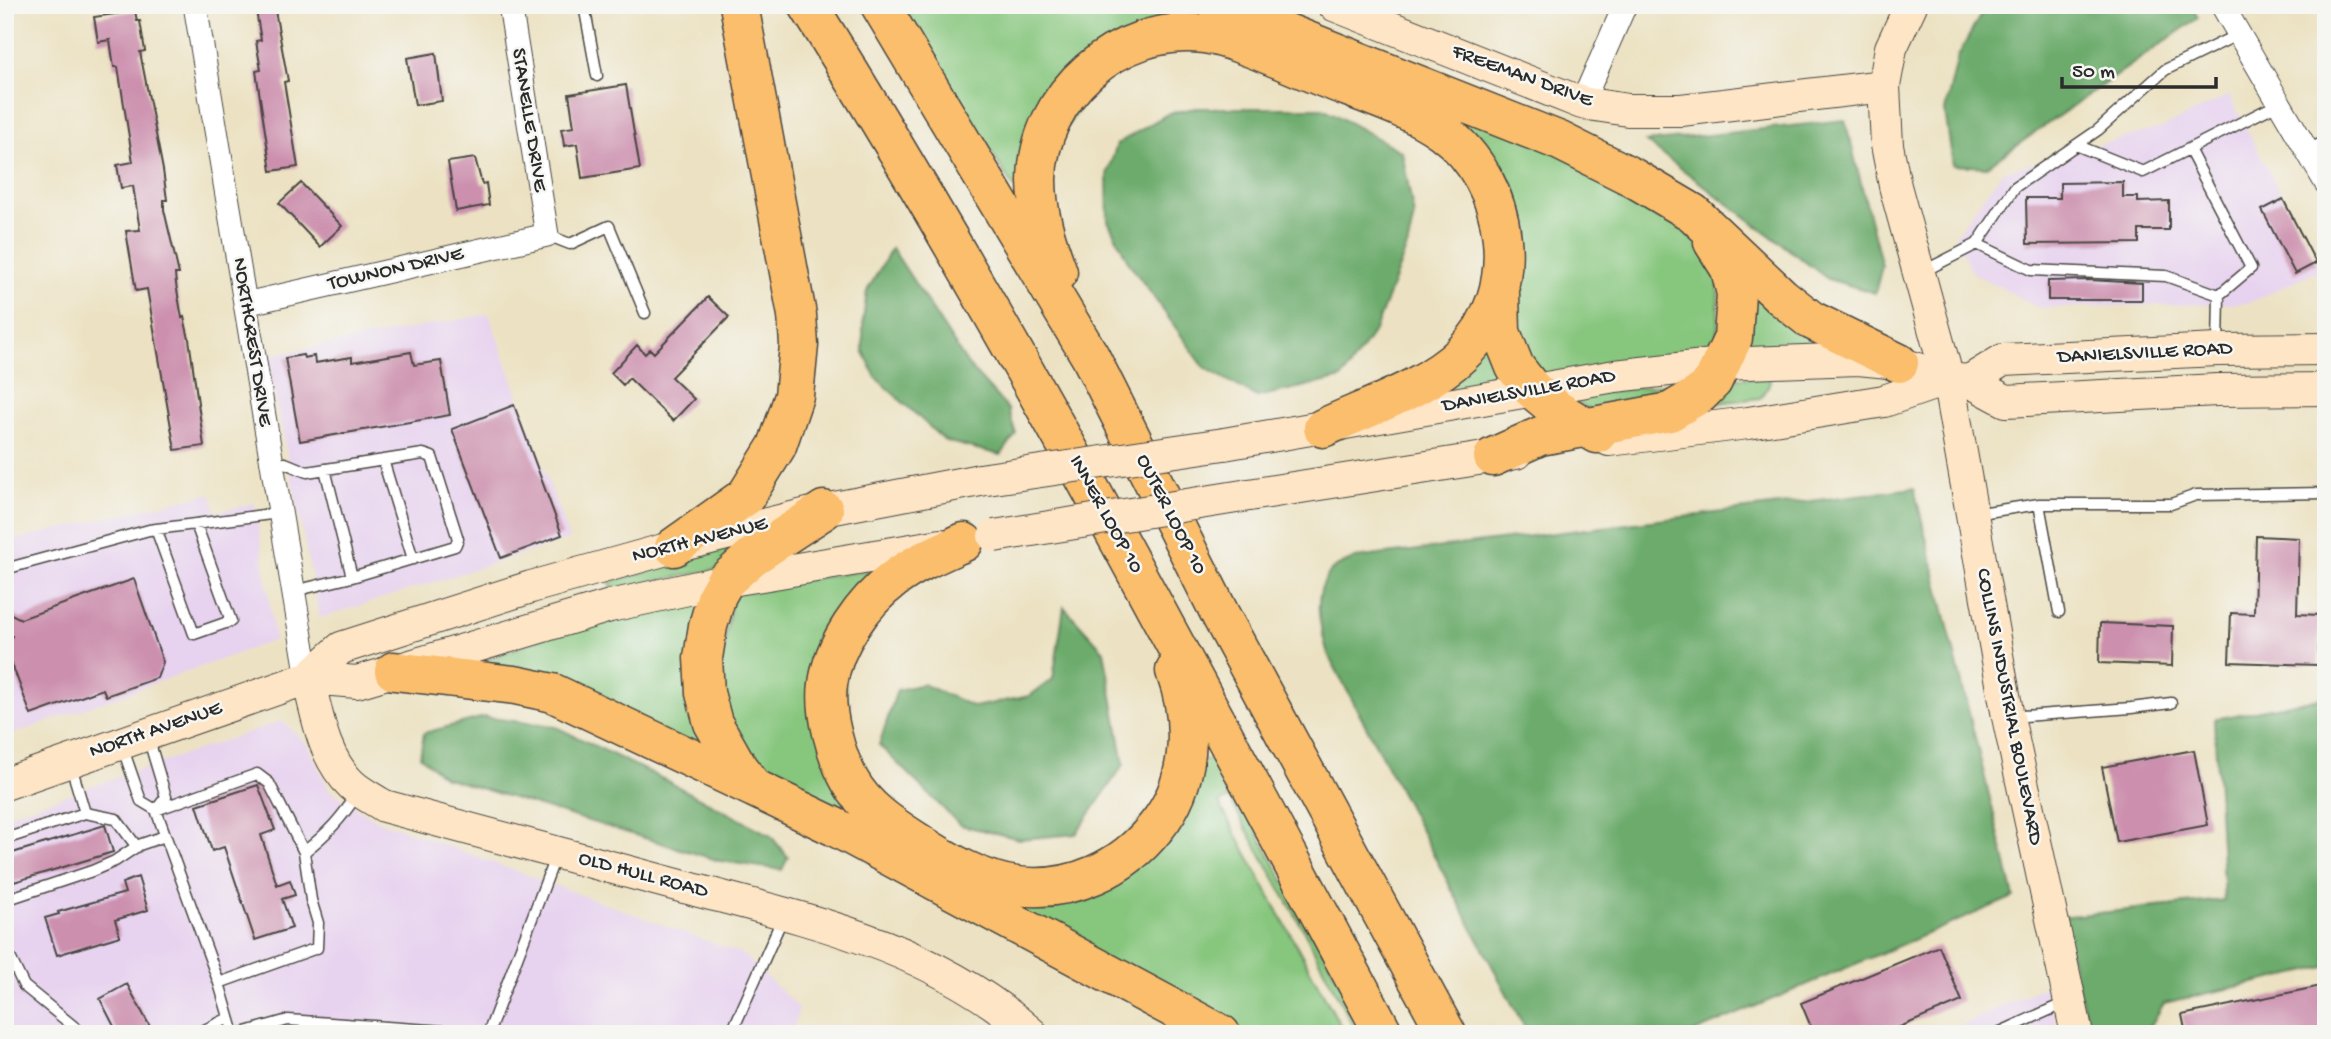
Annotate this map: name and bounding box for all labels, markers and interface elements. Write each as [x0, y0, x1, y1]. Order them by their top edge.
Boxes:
street label: FREEMAN DRIVE [1447, 40, 1597, 114]
street label: STANELLE DRIVE [504, 46, 552, 194]
scale bar [2062, 46, 2216, 90]
text: 50 m [2072, 61, 2115, 86]
street label: TOWNON DRIVE [325, 242, 467, 298]
street label: NORTHCREST DRIVE [225, 256, 277, 429]
street label: DANIELSVILLE ROAD [2055, 337, 2233, 371]
street label: DANIELSVILLE ROAD [1439, 364, 1618, 420]
street label: INNER LOOP 10 [1062, 451, 1148, 579]
street label: OUTER LOOP 10 [1129, 451, 1211, 579]
street label: NORTH AVENUE [630, 512, 771, 570]
street label: COLLINS INDUSTRIAL BOULEVARD [1969, 567, 2047, 848]
street label: NORTH AVENUE [86, 696, 226, 765]
street label: OLD HULL ROAD [575, 847, 711, 905]

